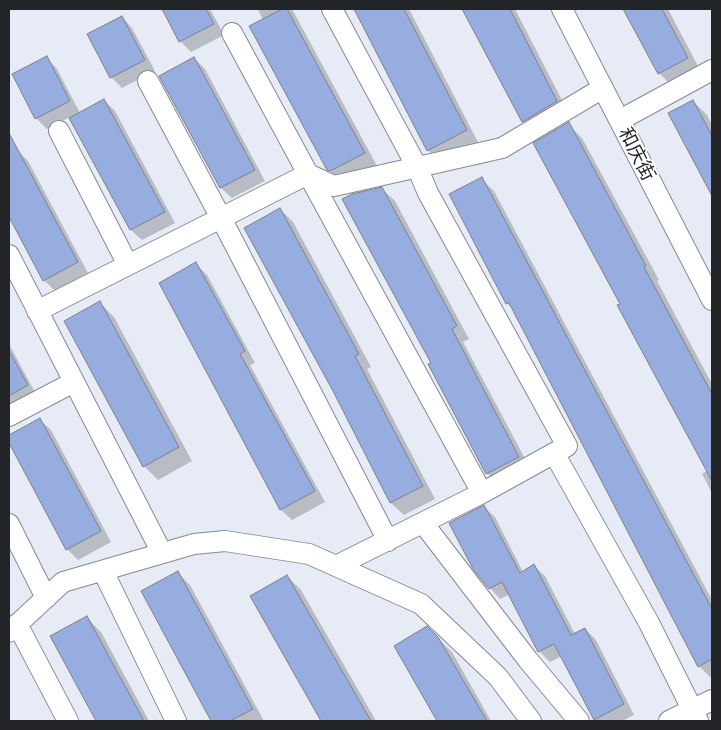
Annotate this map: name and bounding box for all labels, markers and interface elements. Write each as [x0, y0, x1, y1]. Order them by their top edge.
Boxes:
street label: 和庆街 [614, 123, 660, 185]

